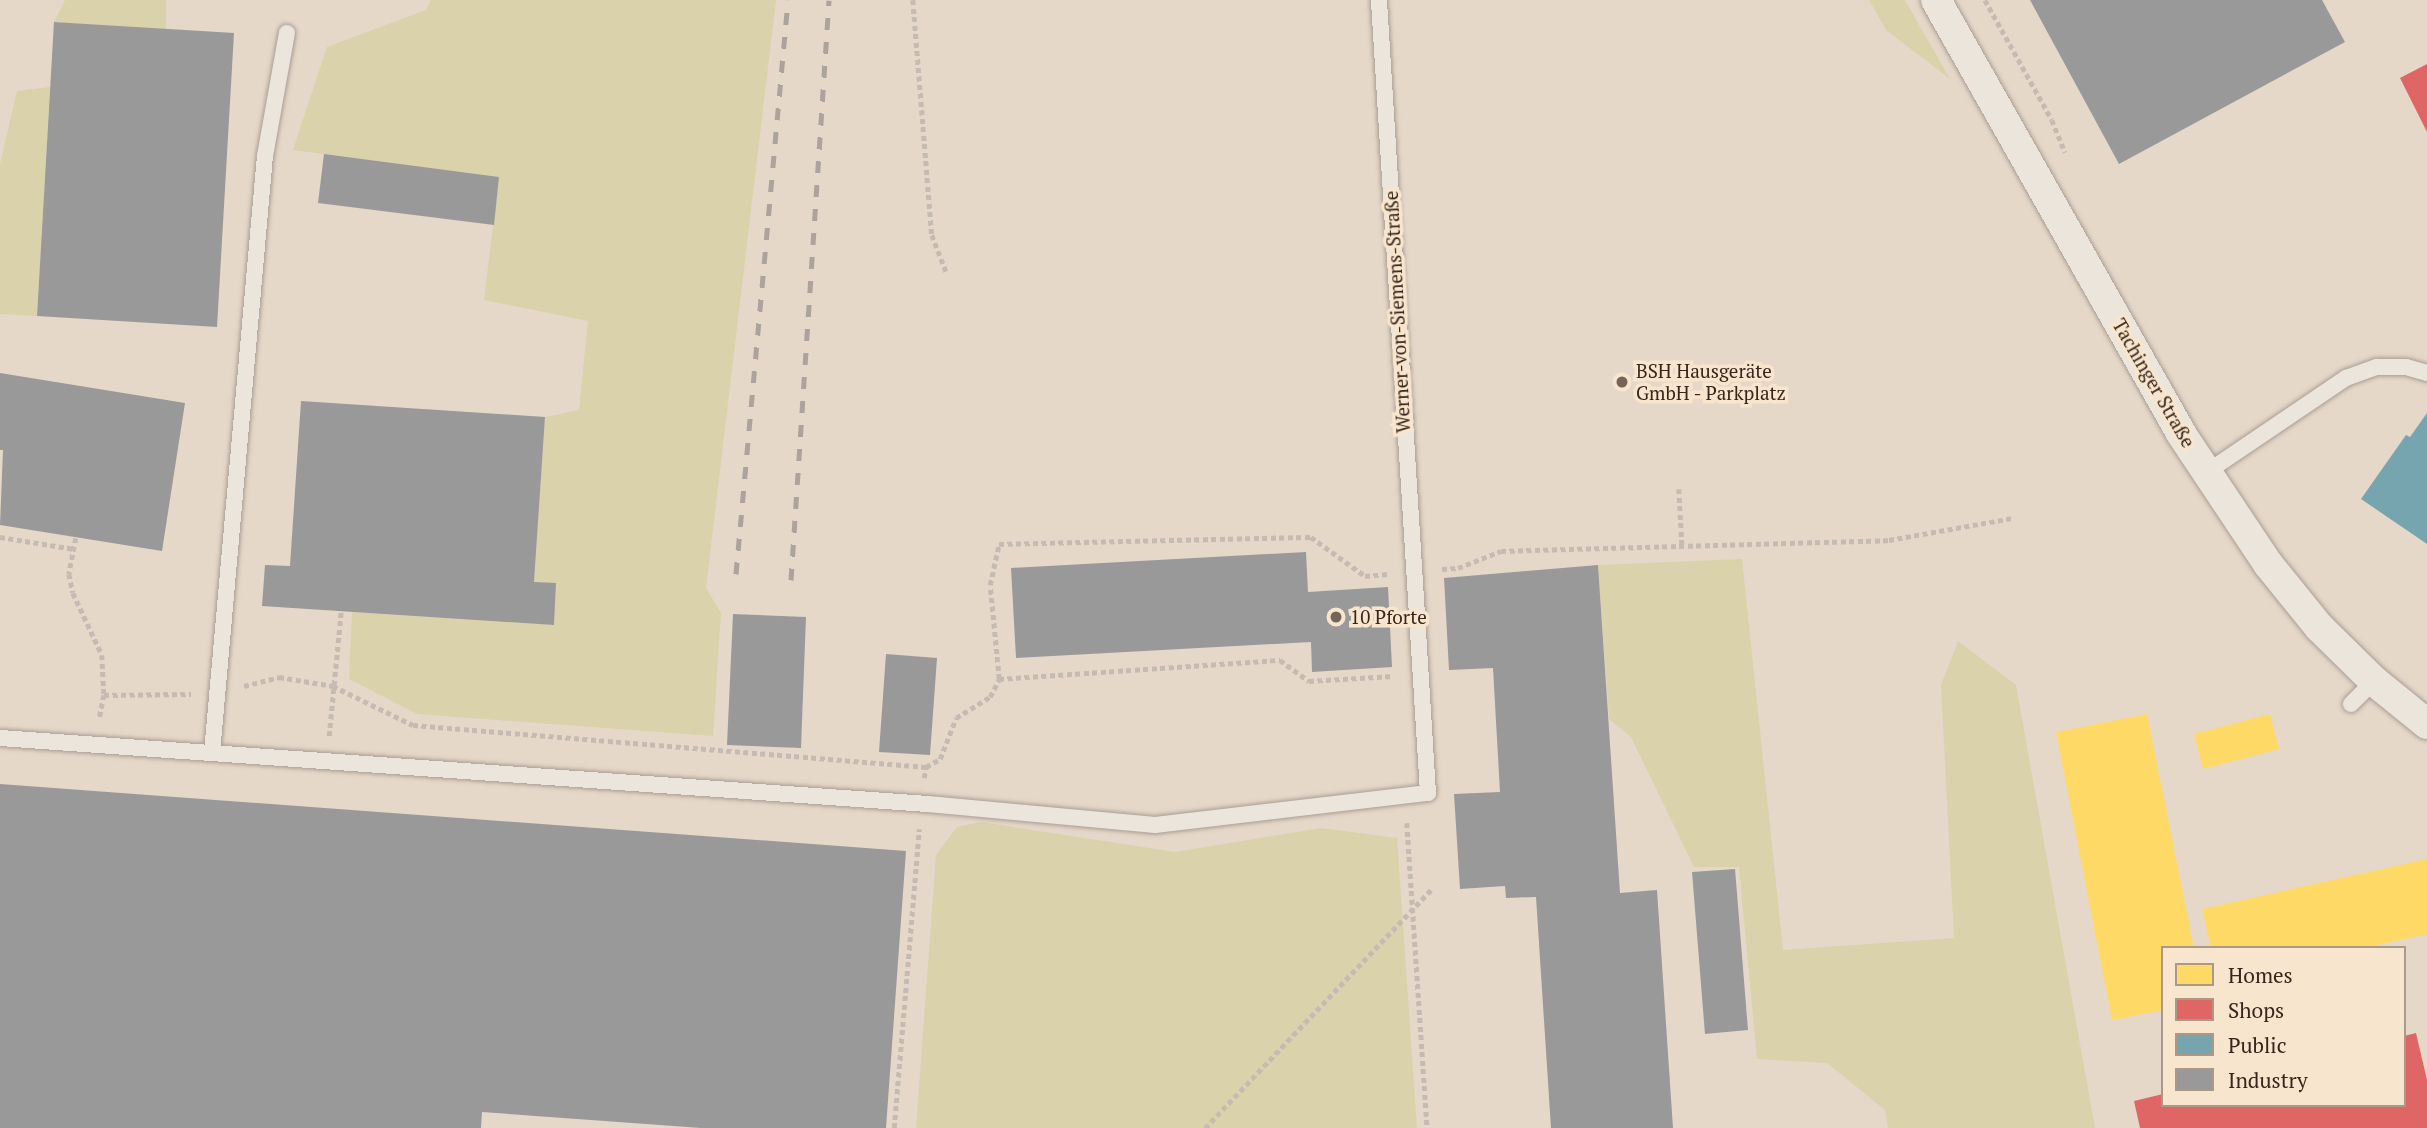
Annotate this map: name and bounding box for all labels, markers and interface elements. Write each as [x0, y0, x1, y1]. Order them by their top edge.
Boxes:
street label: Werner-von-Siemens-Straße [1379, 190, 1415, 434]
street label: Tachinger Straße [2108, 314, 2200, 452]
place label: BSH Hausgeräte GmbH - Parkplatz [1636, 360, 1787, 404]
marker: BSH Hausgeräte GmbH - Parkplatz [1614, 374, 1630, 390]
place label: 10 Pforte [1350, 606, 1427, 628]
marker: 10 Pforte [1328, 609, 1344, 625]
legend [2161, 946, 2406, 1107]
text: Homes [2228, 961, 2293, 989]
text: Shops [2228, 996, 2284, 1024]
text: Public [2228, 1031, 2286, 1059]
text: Industry [2228, 1066, 2308, 1094]

